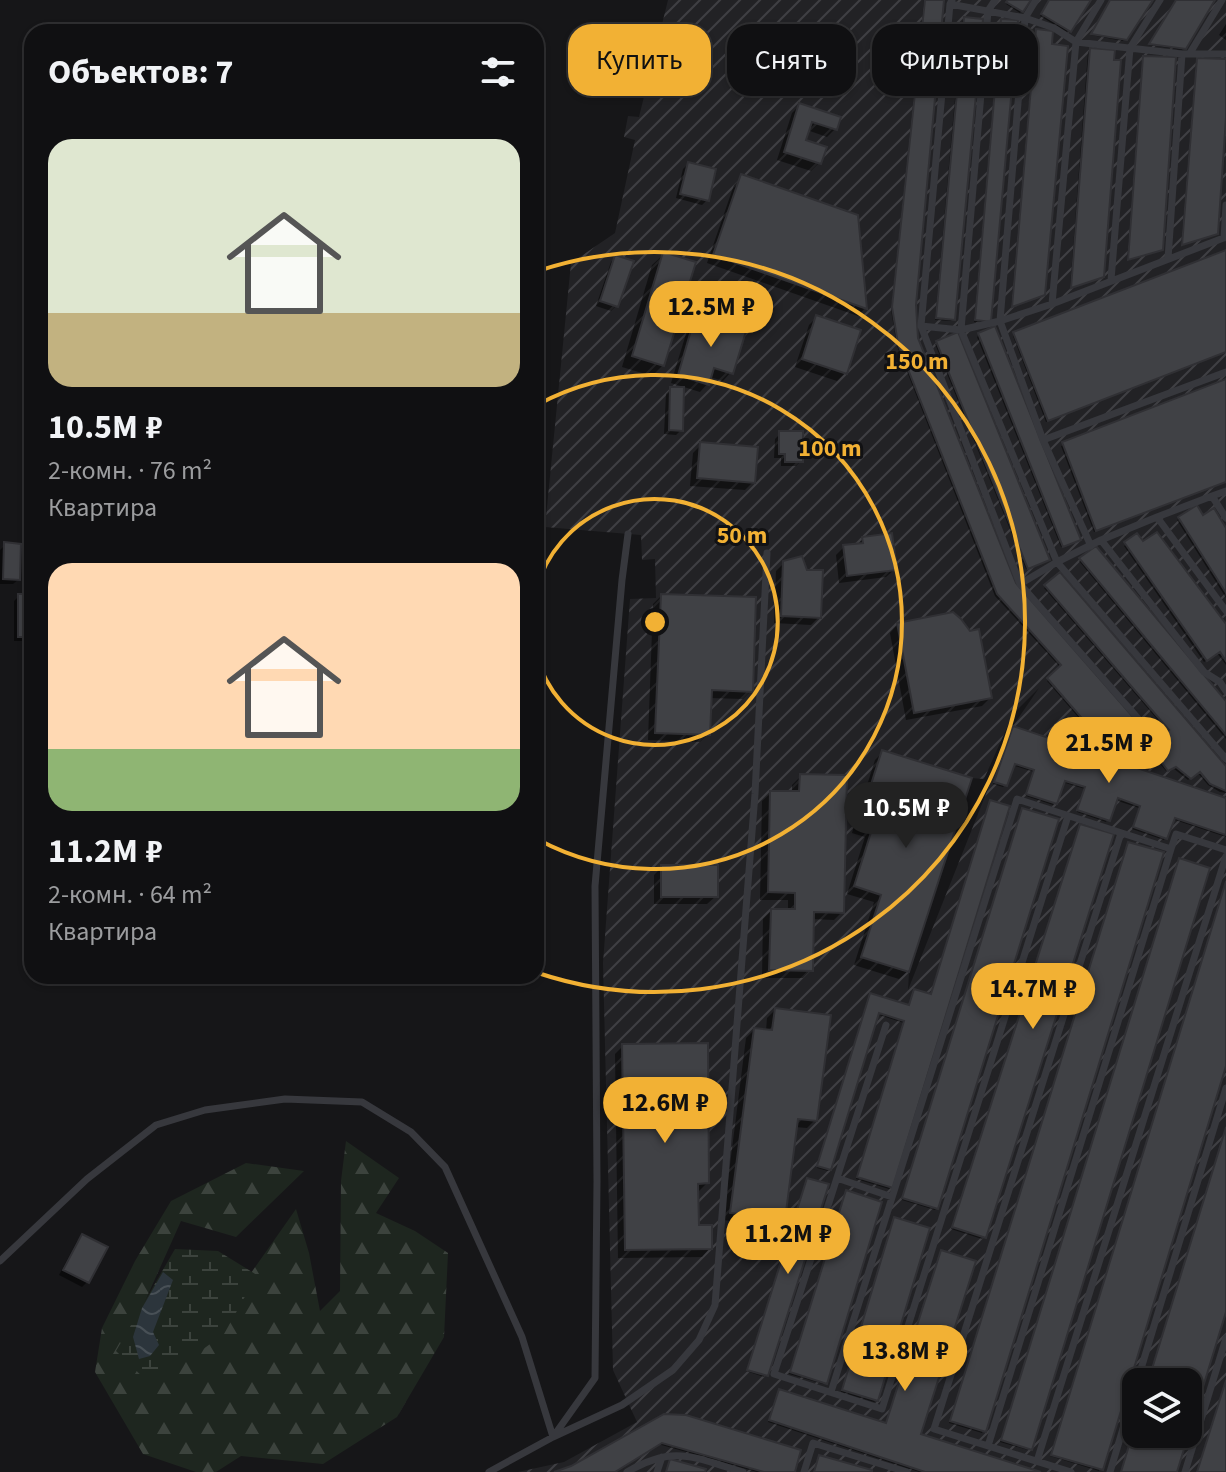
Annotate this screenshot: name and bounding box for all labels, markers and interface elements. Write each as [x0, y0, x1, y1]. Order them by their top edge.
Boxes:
chip: Купить [568, 24, 711, 96]
chip: Снять [727, 24, 856, 96]
chip: Фильтры [872, 24, 1038, 96]
text: Объектов: 7 [48, 48, 233, 97]
icon: filters [476, 50, 520, 94]
icon: home [212, 191, 356, 335]
pin: 12.5M ₽ [637, 281, 785, 349]
text: 12.5M ₽ [667, 288, 755, 325]
text: 150 m [885, 344, 949, 379]
text: 10.5M ₽ [48, 403, 163, 452]
text: 100 m [798, 431, 862, 466]
text: 2-комн. · 76 m² [48, 452, 212, 489]
text: Квартира [48, 489, 157, 526]
text: 50 m [717, 518, 767, 553]
centre of rings [641, 608, 669, 636]
icon: home [212, 615, 356, 759]
pin: 21.5M ₽ [1035, 717, 1183, 785]
text: 21.5M ₽ [1065, 724, 1153, 761]
pin: 10.5M ₽ [832, 782, 980, 850]
text: 10.5M ₽ [862, 789, 950, 826]
text: 11.2M ₽ [48, 827, 163, 876]
text: 2-комн. · 64 m² [48, 876, 212, 913]
text: Квартира [48, 913, 157, 950]
pin: 14.7M ₽ [959, 963, 1107, 1031]
text: 14.7M ₽ [989, 970, 1077, 1007]
pin: 12.6M ₽ [591, 1077, 739, 1145]
text: 12.6M ₽ [621, 1084, 709, 1121]
pin: 11.2M ₽ [714, 1208, 862, 1276]
text: 11.2M ₽ [744, 1215, 832, 1252]
pin: 13.8M ₽ [831, 1325, 979, 1393]
text: 13.8M ₽ [861, 1332, 949, 1369]
map controls [1122, 1368, 1202, 1448]
button: layers [1122, 1368, 1202, 1448]

